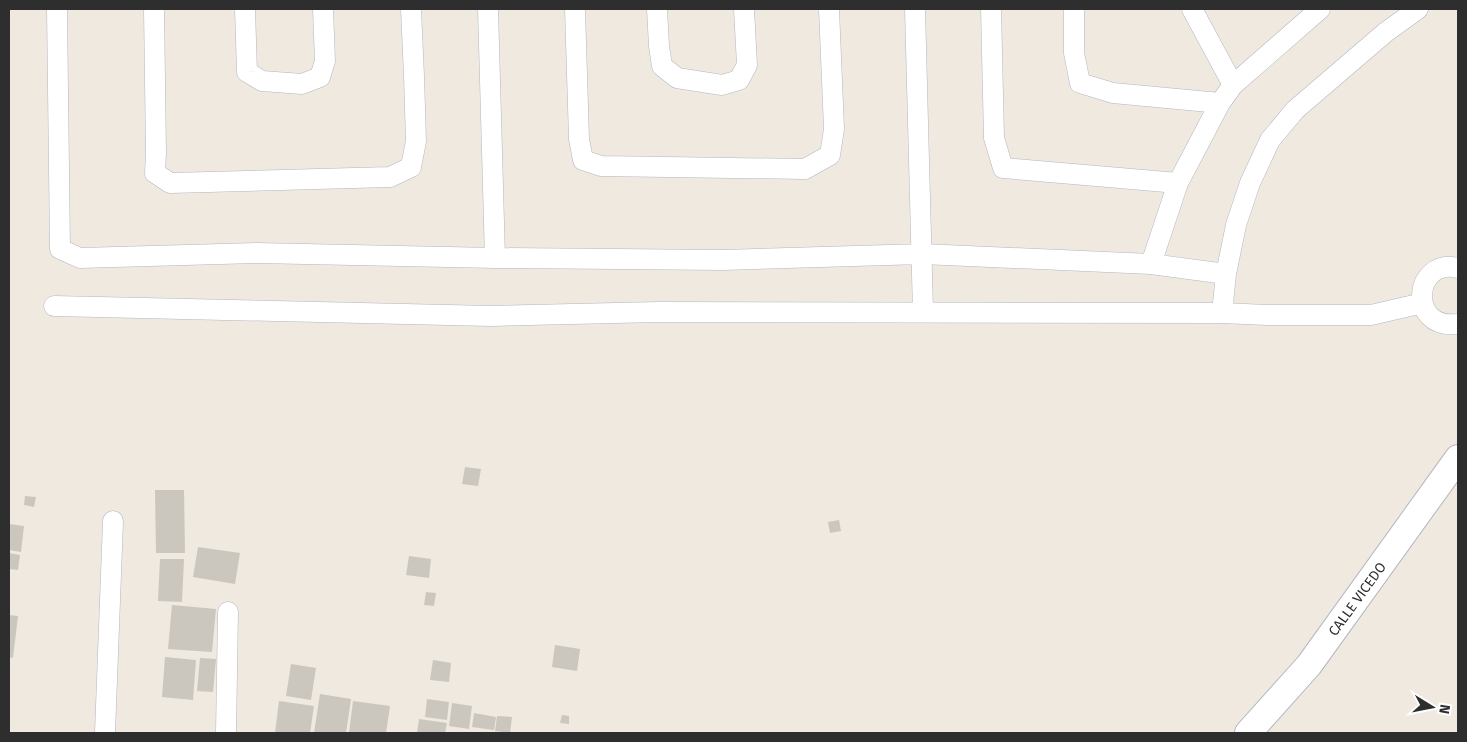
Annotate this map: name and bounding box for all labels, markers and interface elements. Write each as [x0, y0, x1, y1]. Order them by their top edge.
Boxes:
street label: CALLE VICEDO [1325, 559, 1390, 639]
north arrow [1407, 682, 1457, 732]
text: N [1435, 703, 1453, 715]

